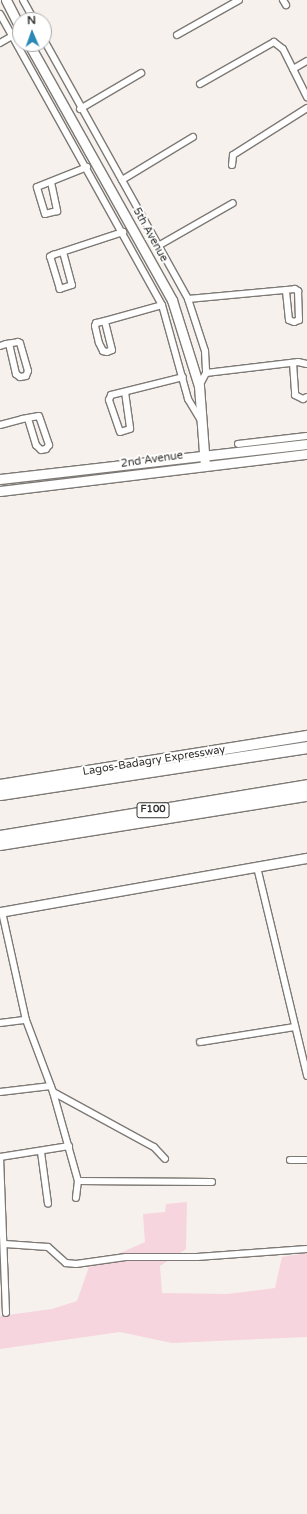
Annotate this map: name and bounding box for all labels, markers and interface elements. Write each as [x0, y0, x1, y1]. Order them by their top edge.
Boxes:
north arrow [12, 12, 52, 52]
text: N [27, 14, 36, 27]
street label: 5th Avenue [130, 206, 170, 264]
street label: 2nd Avenue [120, 449, 184, 471]
street label: Lagos-Badagry Expressway [82, 743, 226, 779]
road number: F100 [136, 802, 170, 818]

